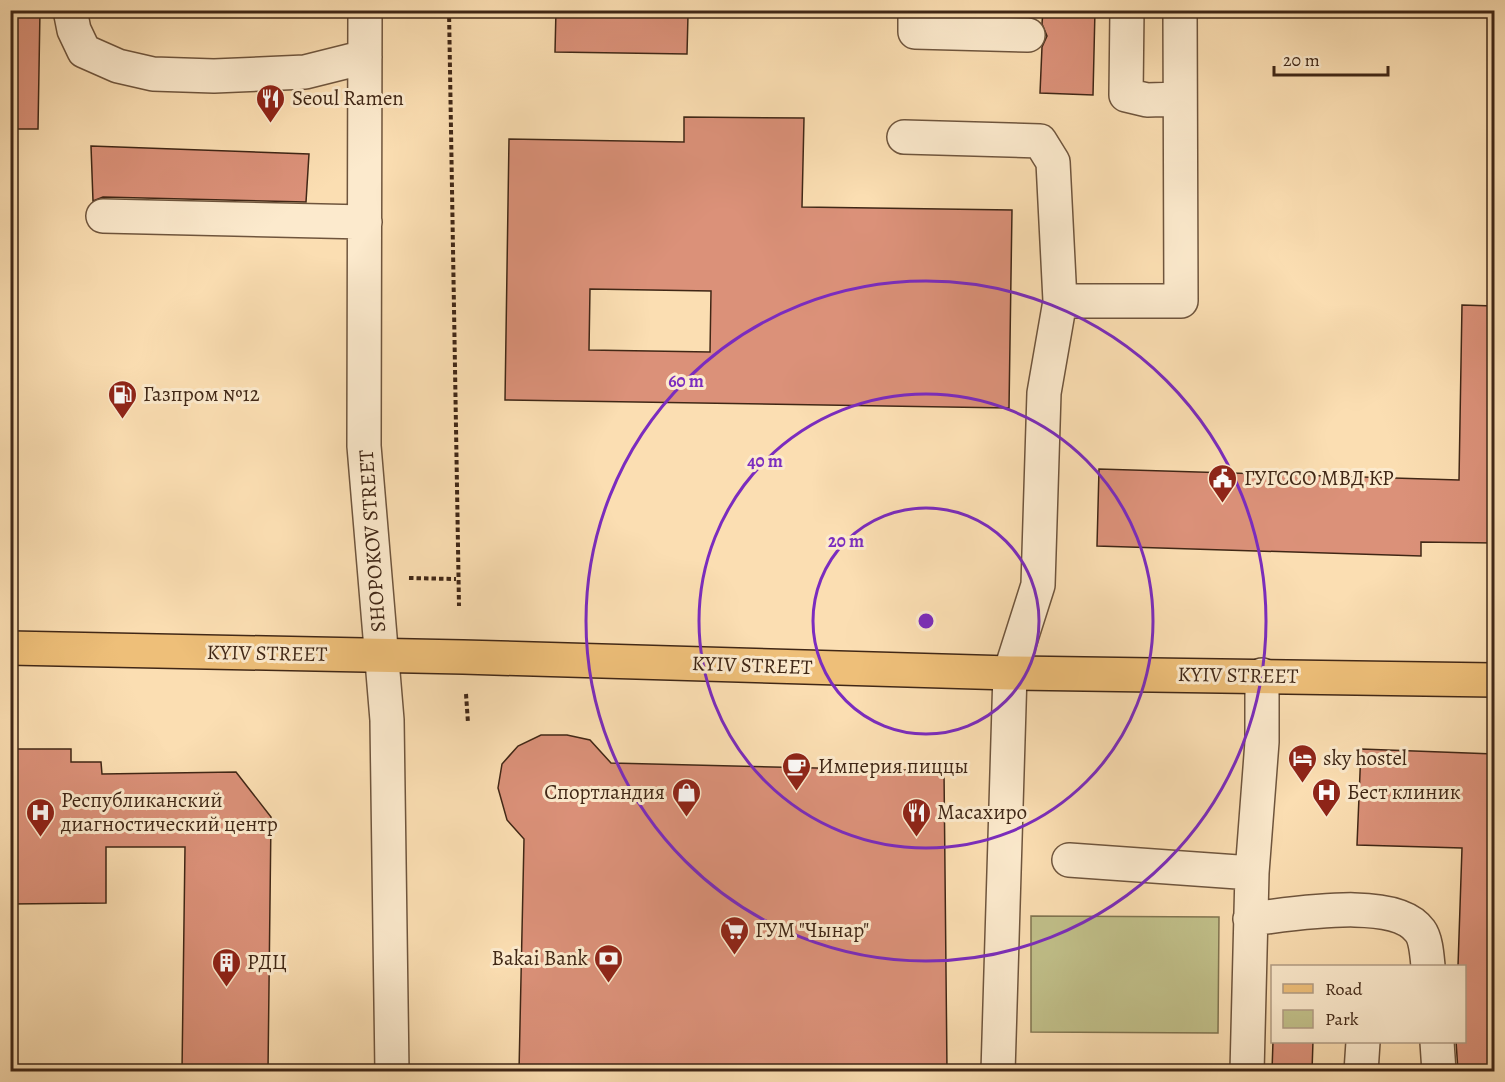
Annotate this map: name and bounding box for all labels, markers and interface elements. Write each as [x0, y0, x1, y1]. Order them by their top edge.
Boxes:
scale bar [1274, 39, 1388, 77]
text: 20 m [1283, 48, 1320, 72]
restaurant icon: Seoul Ramen [255, 82, 287, 124]
place label: Seoul Ramen [292, 84, 404, 112]
text: 60 m [668, 369, 704, 393]
fuel station icon: Газпром №12 [106, 378, 138, 420]
place label: Газпром №12 [143, 380, 260, 408]
street label: SHOPOKOV STREET [352, 448, 392, 633]
text: 40 m [747, 449, 783, 473]
public building icon: ГУГССО МВД КР [1207, 462, 1239, 504]
place label: ГУГССО МВД КР [1244, 464, 1394, 492]
text: 20 m [828, 529, 864, 553]
centre of rings [916, 611, 936, 631]
street label: KYIV STREET [206, 638, 328, 668]
street label: KYIV STREET [691, 649, 813, 681]
street label: KYIV STREET [1177, 660, 1299, 690]
hotel icon: sky hostel [1286, 742, 1318, 784]
place label: sky hostel [1323, 744, 1407, 772]
cafe icon: Империя пиццы [781, 750, 813, 792]
place label: Империя пиццы [818, 752, 968, 780]
shop icon: Спортландия [670, 776, 702, 818]
hospital icon: Бест клиник [1310, 776, 1342, 818]
place label: Спортландия [544, 778, 665, 806]
place label: Бест клиник [1347, 778, 1461, 806]
place label: Республиканский диагностический центр [60, 786, 278, 838]
hospital icon: Республиканский диагностический центр [24, 796, 56, 838]
restaurant icon: Масахиро [900, 796, 932, 838]
place label: Масахиро [937, 798, 1027, 826]
supermarket icon: ГУМ "Чынар" [718, 914, 750, 956]
place label: ГУМ "Чынар" [755, 916, 869, 944]
bank icon: Bakai Bank [593, 942, 625, 984]
place label: Bakai Bank [492, 944, 589, 972]
building icon: РДЦ [210, 946, 242, 988]
place label: РДЦ [247, 948, 287, 976]
legend [1271, 965, 1466, 1043]
text: Road [1325, 977, 1363, 1001]
text: Park [1325, 1007, 1359, 1031]

